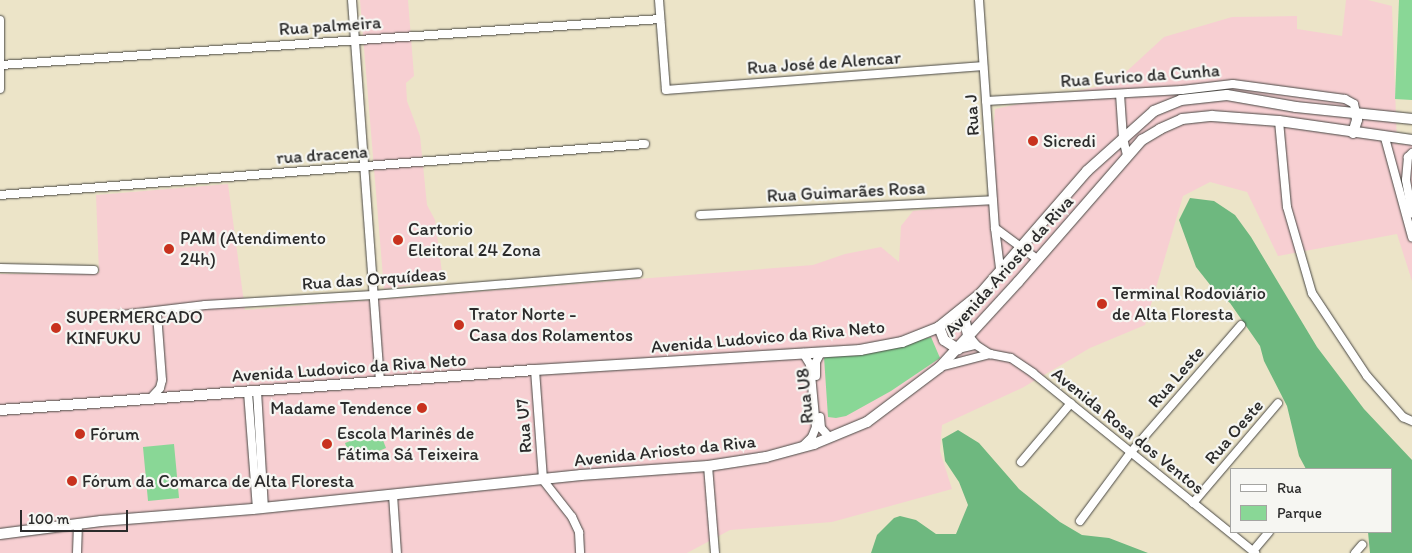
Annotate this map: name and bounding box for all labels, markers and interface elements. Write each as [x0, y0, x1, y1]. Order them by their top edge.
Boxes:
street label: Rua palmeira [278, 12, 382, 40]
street label: Rua José de Alencar [747, 47, 901, 79]
street label: Rua Eurico da Cunha [1060, 60, 1220, 92]
street label: Rua J [960, 93, 984, 137]
place label: Sicredi [1043, 130, 1096, 152]
marker: Sicredi [1027, 135, 1039, 147]
street label: rua dracena [275, 141, 369, 169]
street label: Rua Guimarães Rosa [766, 177, 926, 207]
street label: Avenida Ariosto da Riva [940, 191, 1078, 341]
place label: Cartorio Eleitoral 24 Zona [408, 219, 541, 262]
place label: PAM (Atendimento 24h) [180, 228, 326, 270]
marker: Cartorio Eleitoral 24 Zona [392, 234, 404, 246]
marker: PAM (Atendimento 24h) [162, 242, 176, 256]
street label: Rua das Orquídeas [301, 263, 447, 295]
place label: Terminal Rodoviário de Alta Floresta [1112, 283, 1266, 326]
marker: Terminal Rodoviário de Alta Floresta [1096, 298, 1108, 310]
place label: Trator Norte - Casa dos Rolamentos [469, 304, 633, 346]
place label: SUPERMERCADO KINFUKU [66, 307, 203, 350]
street label: Avenida Ludovico da Riva Neto [650, 316, 886, 358]
marker: Trator Norte - Casa dos Rolamentos [453, 319, 465, 331]
marker: SUPERMERCADO KINFUKU [50, 322, 62, 334]
street label: Rua Leste [1143, 342, 1209, 412]
street label: Avenida Ludovico da Riva Neto [231, 349, 467, 387]
street label: Avenida Rosa dos Ventos [1047, 363, 1209, 499]
street label: Rua U8 [792, 367, 818, 425]
street label: Rua Oeste [1200, 395, 1268, 469]
place label: Madame Tendence [270, 397, 412, 419]
street label: Rua U7 [511, 398, 537, 454]
marker: Madame Tendence [416, 402, 428, 414]
place label: Fórum [90, 423, 139, 445]
place label: Escola Marinês de Fátima Sá Teixeira [337, 423, 477, 466]
marker: Fórum [74, 428, 86, 440]
street label: Avenida Ariosto da Riva [573, 431, 757, 471]
marker: Escola Marinês de Fátima Sá Teixeira [321, 438, 333, 450]
legend [1230, 468, 1392, 533]
place label: Fórum da Comarca de Alta Floresta [82, 470, 355, 492]
marker: Fórum da Comarca de Alta Floresta [66, 475, 78, 487]
text: Rua [1277, 479, 1302, 497]
scale bar [22, 500, 130, 532]
text: Parque [1277, 504, 1322, 522]
text: 100 m [28, 510, 69, 528]

